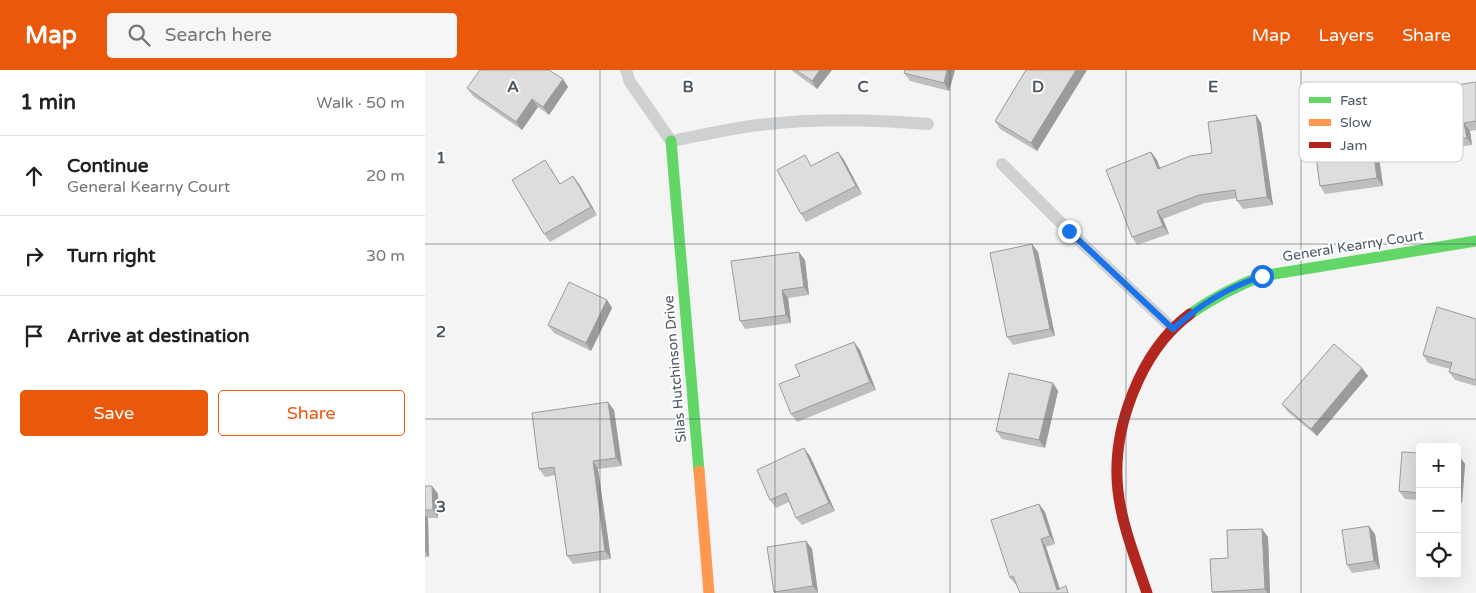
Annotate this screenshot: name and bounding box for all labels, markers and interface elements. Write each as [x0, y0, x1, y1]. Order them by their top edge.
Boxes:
search box [107, 13, 457, 58]
text: Map [25, 21, 77, 50]
icon: search [125, 21, 153, 49]
text: Search here [165, 24, 272, 46]
text: Map [1252, 24, 1291, 46]
text: Layers [1319, 24, 1374, 46]
text: Share [1402, 24, 1451, 46]
text: A [507, 77, 519, 97]
text: B [682, 77, 694, 97]
text: C [857, 77, 869, 97]
text: D [1032, 77, 1044, 97]
text: E [1208, 77, 1218, 97]
legend [1299, 82, 1463, 162]
text: 1 min [20, 90, 76, 115]
text: Fast [1340, 92, 1368, 109]
text: Walk · 50 m [316, 93, 405, 113]
text: Slow [1340, 114, 1372, 131]
text: Jam [1340, 137, 1367, 154]
text: 1 [436, 148, 446, 168]
text: Continue [67, 155, 149, 177]
icon: ahead [20, 162, 48, 190]
text: 20 m [366, 166, 405, 186]
text: General Kearny Court [67, 177, 230, 197]
route end [1058, 220, 1081, 243]
street label: General Kearny Court [1281, 226, 1425, 266]
icon: right [20, 242, 48, 270]
text: Turn right [67, 245, 155, 267]
text: 30 m [366, 246, 405, 266]
route start [1251, 265, 1274, 288]
street label: Silas Hutchinson Drive [660, 295, 690, 443]
icon: arrive [20, 322, 48, 350]
text: 2 [436, 322, 446, 342]
text: Arrive at destination [67, 325, 250, 347]
button: Save [20, 390, 208, 436]
button: Share [218, 390, 405, 436]
map controls [1416, 443, 1461, 578]
button: + [1416, 443, 1461, 488]
button: − [1416, 488, 1461, 533]
text: 3 [436, 497, 446, 517]
button: locate [1416, 533, 1461, 578]

